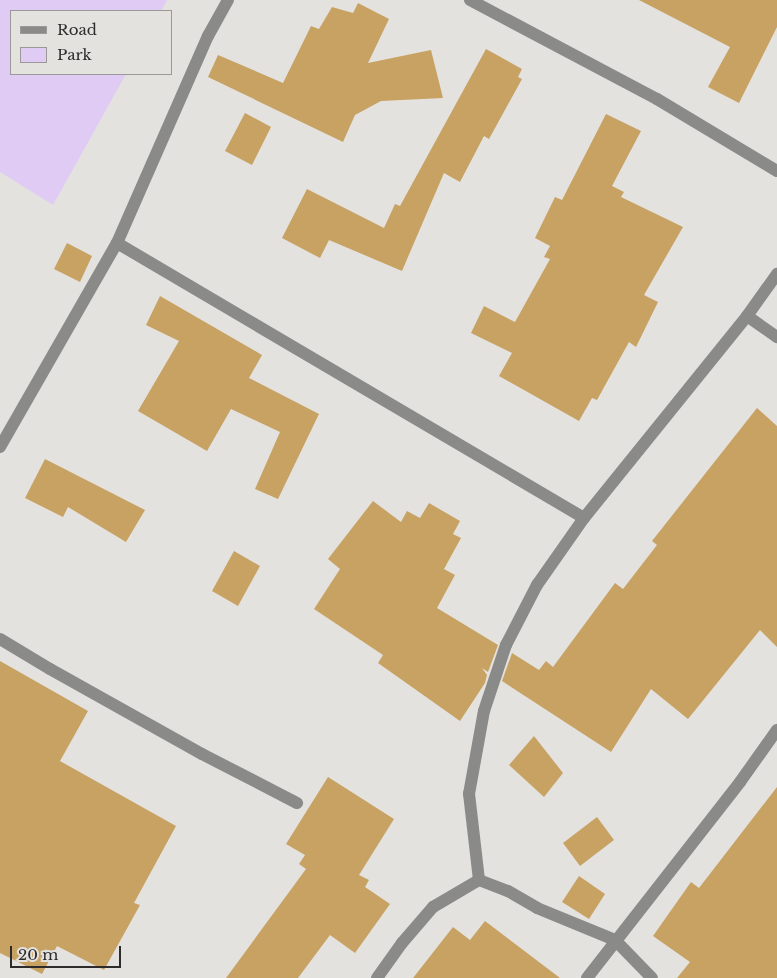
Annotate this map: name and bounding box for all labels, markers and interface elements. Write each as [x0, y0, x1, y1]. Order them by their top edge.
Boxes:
legend [10, 10, 172, 75]
text: Road [57, 20, 97, 39]
text: Park [57, 45, 92, 64]
scale bar [12, 936, 124, 968]
text: 20 m [18, 945, 58, 964]

